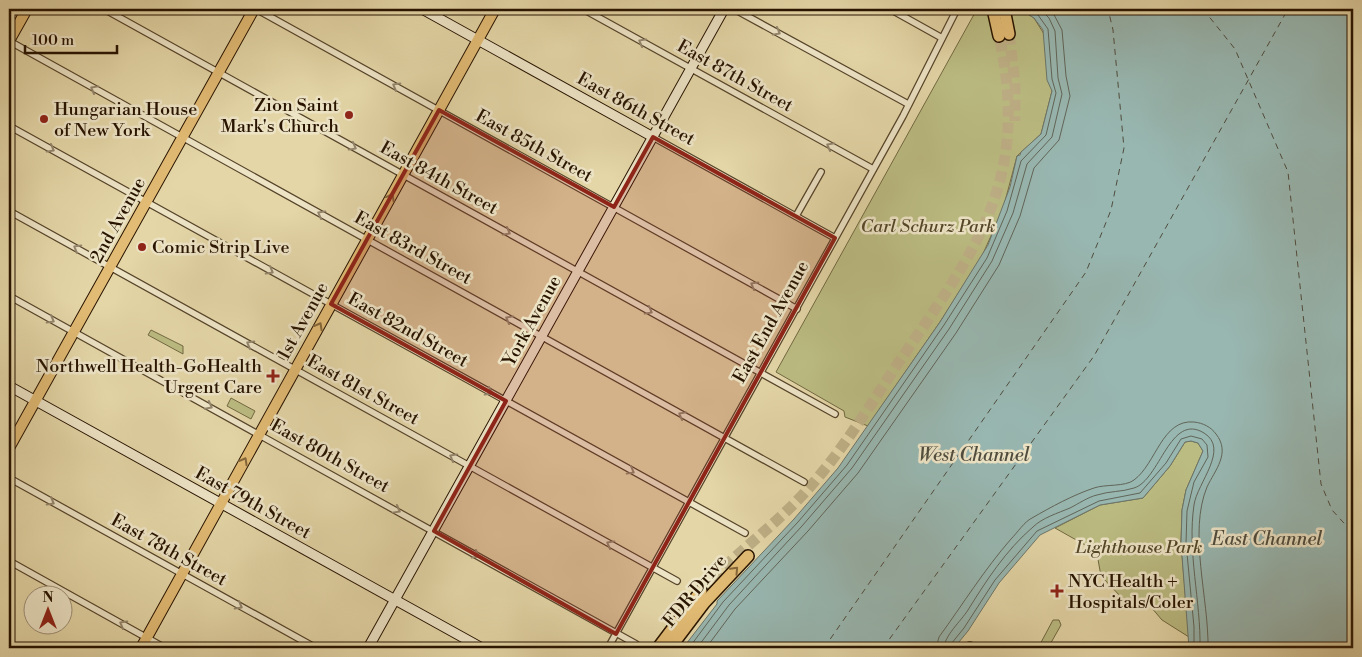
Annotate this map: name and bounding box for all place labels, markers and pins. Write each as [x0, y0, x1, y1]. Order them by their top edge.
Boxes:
place label: Zion Saint Mark's Church [221, 94, 340, 138]
place label: Hungarian House of New York [54, 98, 197, 142]
marker: Zion Saint Mark's Church [343, 109, 355, 121]
marker: Hungarian House of New York [38, 113, 50, 125]
place label: Comic Strip Live [152, 236, 290, 259]
marker: Comic Strip Live [136, 241, 148, 253]
place label: Northwell Health-GoHealth Urgent Care [36, 355, 262, 399]
marker: Northwell Health-GoHealth Urgent Care [266, 369, 280, 383]
place label: NYC Health + Hospitals/Coler [1068, 570, 1194, 614]
marker: NYC Health + Hospitals/Coler [1050, 584, 1064, 598]

